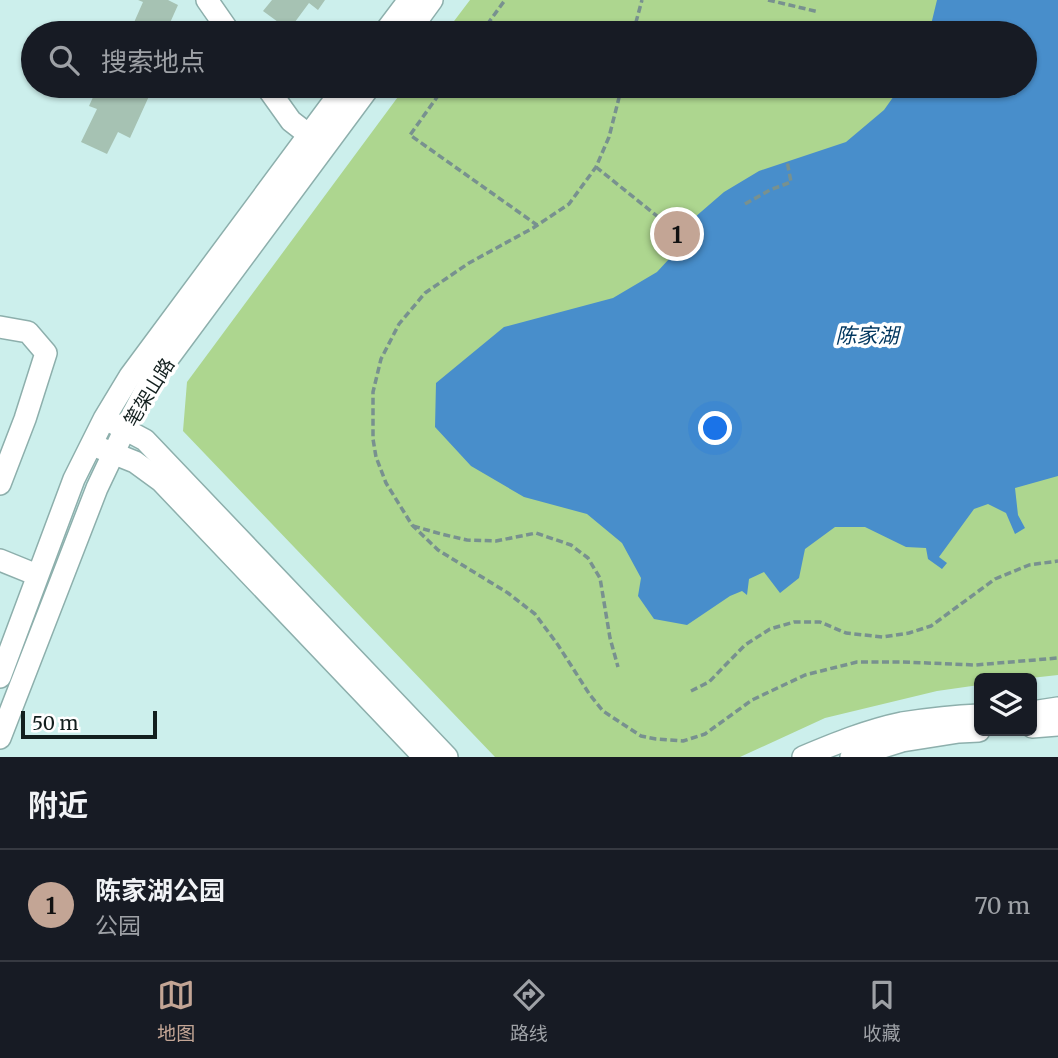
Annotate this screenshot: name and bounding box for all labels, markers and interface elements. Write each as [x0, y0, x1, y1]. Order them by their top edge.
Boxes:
search box [21, 21, 1037, 98]
icon: search [45, 41, 83, 79]
text: 搜索地点 [101, 45, 205, 78]
pin: 1 [654, 208, 700, 260]
water label: 陈家湖 [836, 322, 901, 349]
street label: 笔架山路 [119, 353, 179, 431]
your location [698, 411, 732, 445]
map controls [974, 673, 1037, 736]
button: layers [974, 673, 1037, 736]
scale bar [21, 708, 158, 740]
text: 50 m [32, 711, 78, 735]
text: 附近 [28, 786, 88, 824]
text: 陈家湖公园 [95, 874, 225, 907]
text: 1 [46, 891, 56, 920]
text: 70 m [974, 891, 1030, 920]
text: 公园 [95, 911, 141, 940]
tab: 地图 [157, 976, 195, 1045]
tab: 路线 [510, 976, 548, 1045]
tab: 收藏 [863, 976, 901, 1045]

